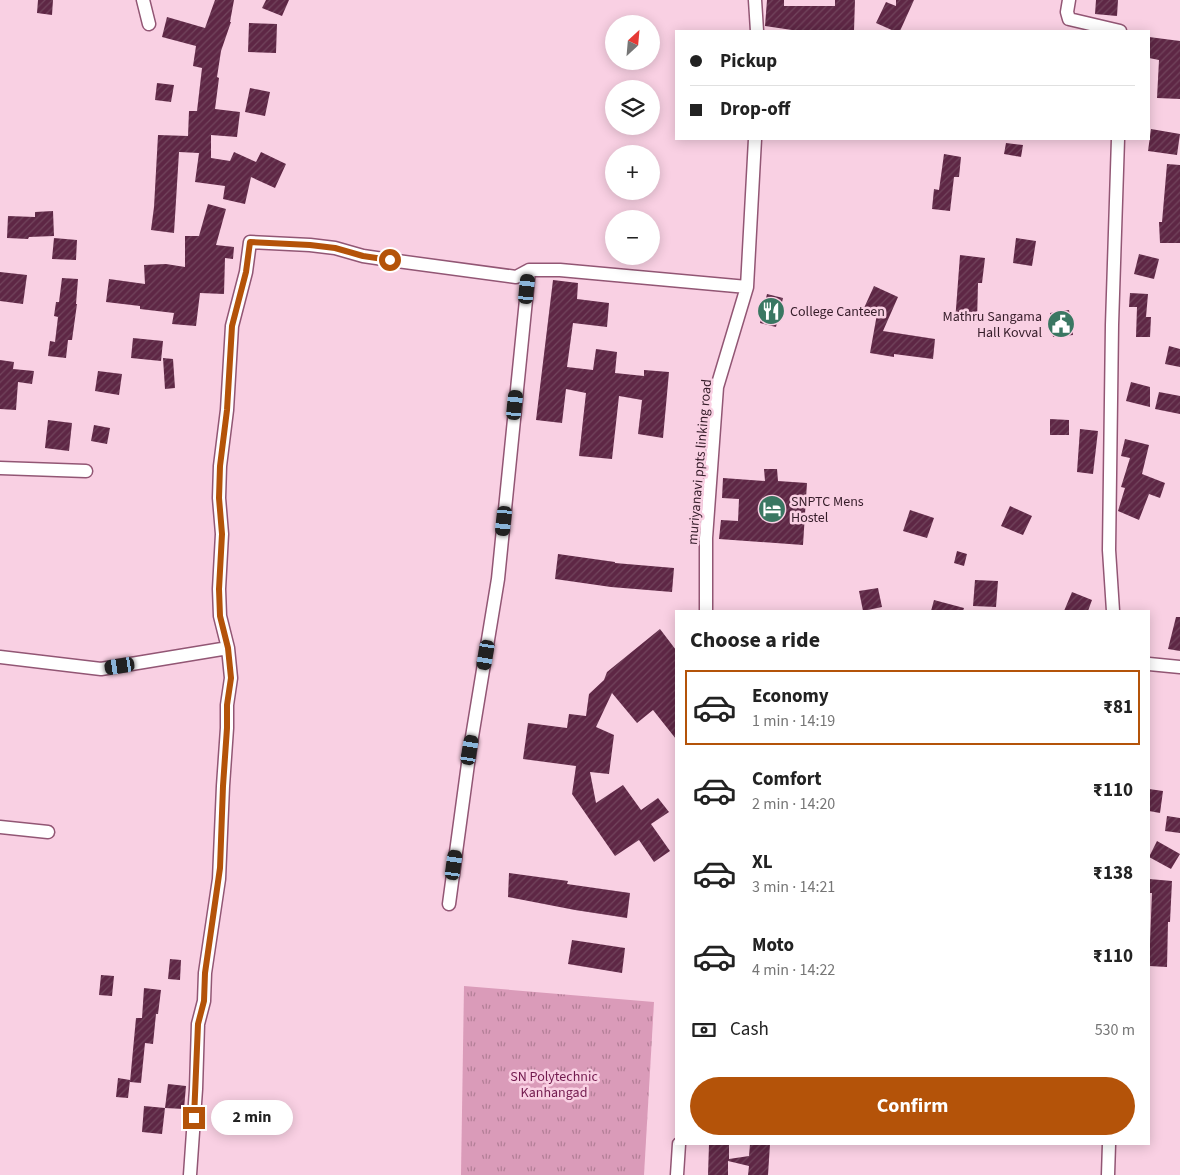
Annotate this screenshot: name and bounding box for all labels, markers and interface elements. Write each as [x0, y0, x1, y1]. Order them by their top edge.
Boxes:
north arrow [605, 15, 660, 70]
map controls [605, 15, 660, 265]
text: Pickup [720, 48, 777, 75]
button: layers [605, 80, 660, 135]
text: Drop-off [720, 96, 790, 123]
button: + [605, 145, 660, 200]
button: − [605, 210, 660, 265]
route start [379, 249, 401, 271]
car [517, 273, 536, 305]
restaurant icon: College Canteen [756, 296, 786, 326]
place label: College Canteen [790, 302, 885, 322]
place label: Mathru Sangama Hall Kovval [943, 307, 1042, 343]
public building icon: Mathru Sangama Hall Kovval [1046, 309, 1076, 339]
street label: muriyanavi ppts linking road [683, 378, 717, 546]
car [505, 389, 524, 421]
place label: SNPTC Mens Hostel [791, 492, 864, 528]
hotel icon: SNPTC Mens Hostel [757, 494, 787, 524]
car [494, 505, 513, 537]
text: Choose a ride [690, 624, 820, 656]
car [476, 639, 495, 671]
car [104, 656, 135, 676]
text: Economy [752, 683, 829, 710]
icon: car [692, 685, 737, 730]
text: ₹81 [1103, 694, 1133, 721]
text: 1 min · 14:19 [752, 710, 835, 732]
car [460, 734, 479, 766]
text: Comfort [752, 766, 822, 793]
icon: car [692, 768, 737, 813]
text: ₹110 [1093, 777, 1133, 804]
text: 2 min · 14:20 [752, 793, 835, 815]
car [444, 849, 463, 881]
text: XL [752, 849, 773, 876]
icon: car [692, 851, 737, 896]
text: ₹138 [1093, 860, 1133, 887]
text: 3 min · 14:21 [752, 876, 835, 898]
text: Moto [752, 932, 794, 959]
icon: car [692, 934, 737, 979]
text: ₹110 [1093, 943, 1133, 970]
text: 4 min · 14:22 [752, 959, 835, 981]
icon: cash [690, 1016, 718, 1044]
text: Cash [730, 1016, 769, 1043]
text: 530 m [1095, 1019, 1135, 1041]
park label: SN Polytechnic Kanhangad [510, 1067, 598, 1103]
button: Confirm [690, 1077, 1135, 1135]
callout: 2 min [212, 1100, 294, 1136]
text: 2 min [233, 1106, 271, 1128]
route end [183, 1107, 205, 1129]

